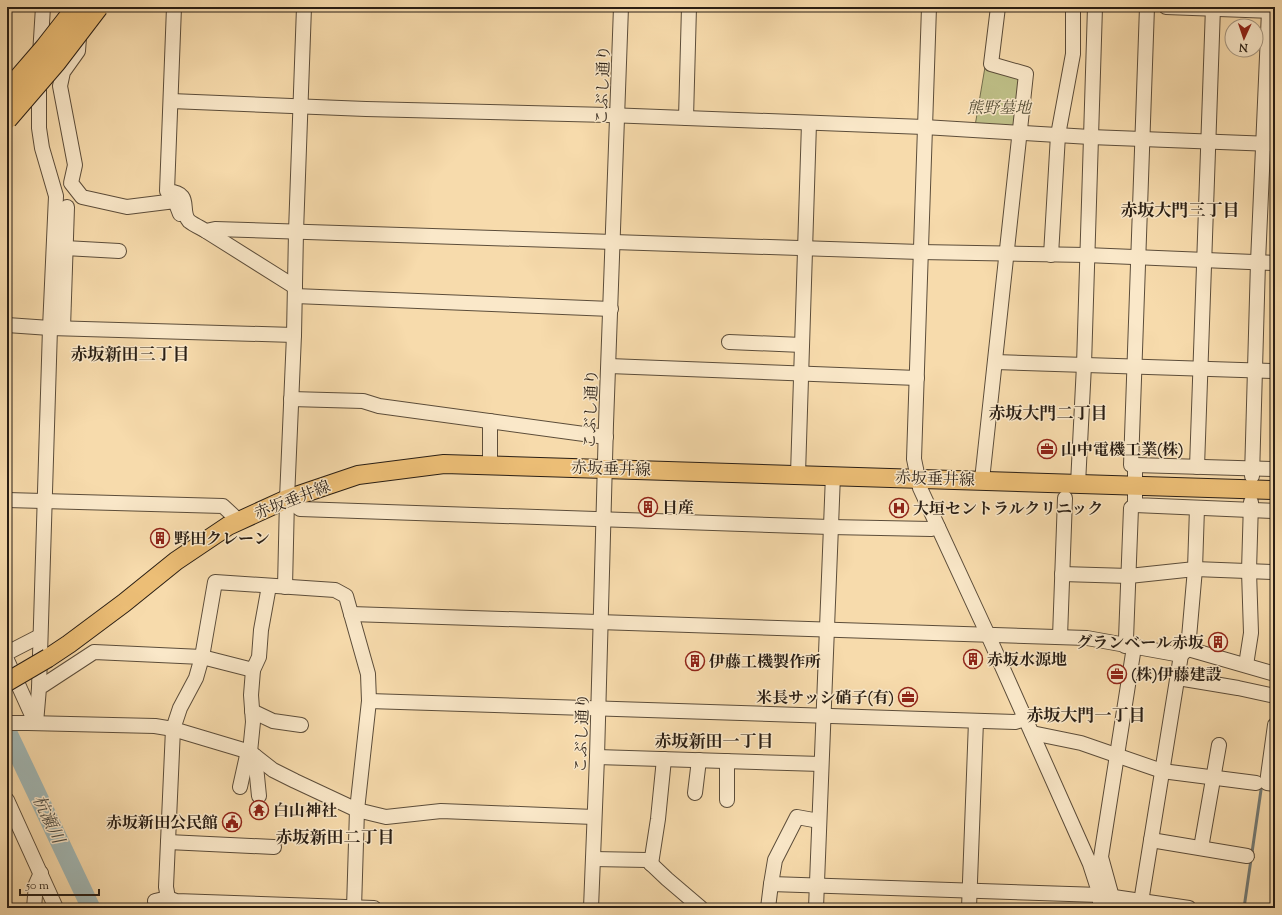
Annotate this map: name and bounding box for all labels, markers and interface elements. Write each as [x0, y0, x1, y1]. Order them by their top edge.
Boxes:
north arrow [1224, 18, 1264, 58]
text: N [1239, 39, 1249, 55]
street label: こぶし通り [592, 45, 617, 125]
park label: 熊野墓地 [967, 98, 1033, 121]
district label: 赤坂大門三丁目 [1121, 200, 1240, 224]
district label: 赤坂新田三丁目 [71, 344, 190, 368]
street label: こぶし通り [580, 369, 605, 449]
district label: 赤坂大門二丁目 [989, 403, 1108, 427]
office icon: 山中電機工業(株) [1036, 438, 1058, 460]
place label: 山中電機工業(株) [1061, 440, 1183, 463]
street label: 赤坂垂井線 [571, 458, 651, 483]
street label: 赤坂垂井線 [895, 468, 975, 493]
street label: 赤坂垂井線 [251, 476, 334, 526]
building icon: 日産 [637, 496, 659, 518]
hospital icon: 大垣セントラルクリニック [888, 497, 910, 519]
place label: 日産 [662, 498, 694, 521]
place label: 大垣セントラルクリニック [913, 499, 1103, 522]
building icon: 野田クレーン [149, 527, 171, 549]
place label: 野田クレーン [174, 529, 270, 552]
building icon: グランベール赤坂 [1207, 631, 1229, 653]
place label: グランベール赤坂 [1076, 633, 1204, 656]
building icon: 赤坂水源地 [962, 648, 984, 670]
building icon: 伊藤工機製作所 [684, 650, 706, 672]
place label: 赤坂水源地 [987, 650, 1067, 673]
place label: 伊藤工機製作所 [709, 652, 821, 675]
office icon: (株)伊藤建設 [1106, 663, 1128, 685]
place label: (株)伊藤建設 [1131, 665, 1221, 688]
office icon: 米長サッシ硝子(有) [897, 686, 919, 708]
place label: 米長サッシ硝子(有) [756, 688, 894, 711]
street label: こぶし通り [571, 693, 596, 773]
district label: 赤坂大門一丁目 [1027, 705, 1146, 729]
district label: 赤坂新田一丁目 [655, 731, 774, 755]
water label: 杭瀬川 [26, 792, 70, 850]
temple icon: 白山神社 [248, 799, 270, 821]
place label: 白山神社 [273, 801, 337, 824]
public building icon: 赤坂新田公民館 [221, 811, 243, 833]
place label: 赤坂新田公民館 [106, 813, 218, 836]
district label: 赤坂新田二丁目 [276, 827, 395, 851]
scale bar [20, 871, 99, 897]
text: 50 m [25, 877, 49, 895]

